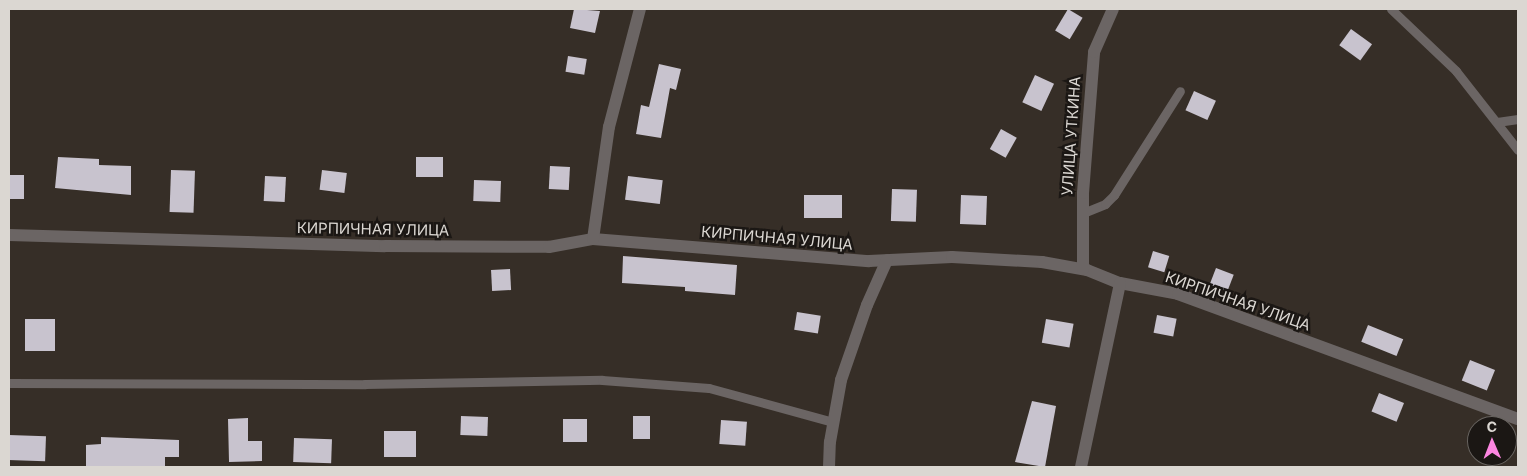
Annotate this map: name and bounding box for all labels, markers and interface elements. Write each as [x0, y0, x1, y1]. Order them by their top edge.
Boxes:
street label: УЛИЦА УТКИНА [1058, 76, 1084, 196]
street label: КИРПИЧНАЯ УЛИЦА [297, 219, 449, 239]
street label: КИРПИЧНАЯ УЛИЦА [700, 222, 854, 254]
street label: КИРПИЧНАЯ УЛИЦА [1163, 268, 1313, 334]
north arrow [1467, 416, 1517, 466]
text: С [1486, 418, 1497, 435]

